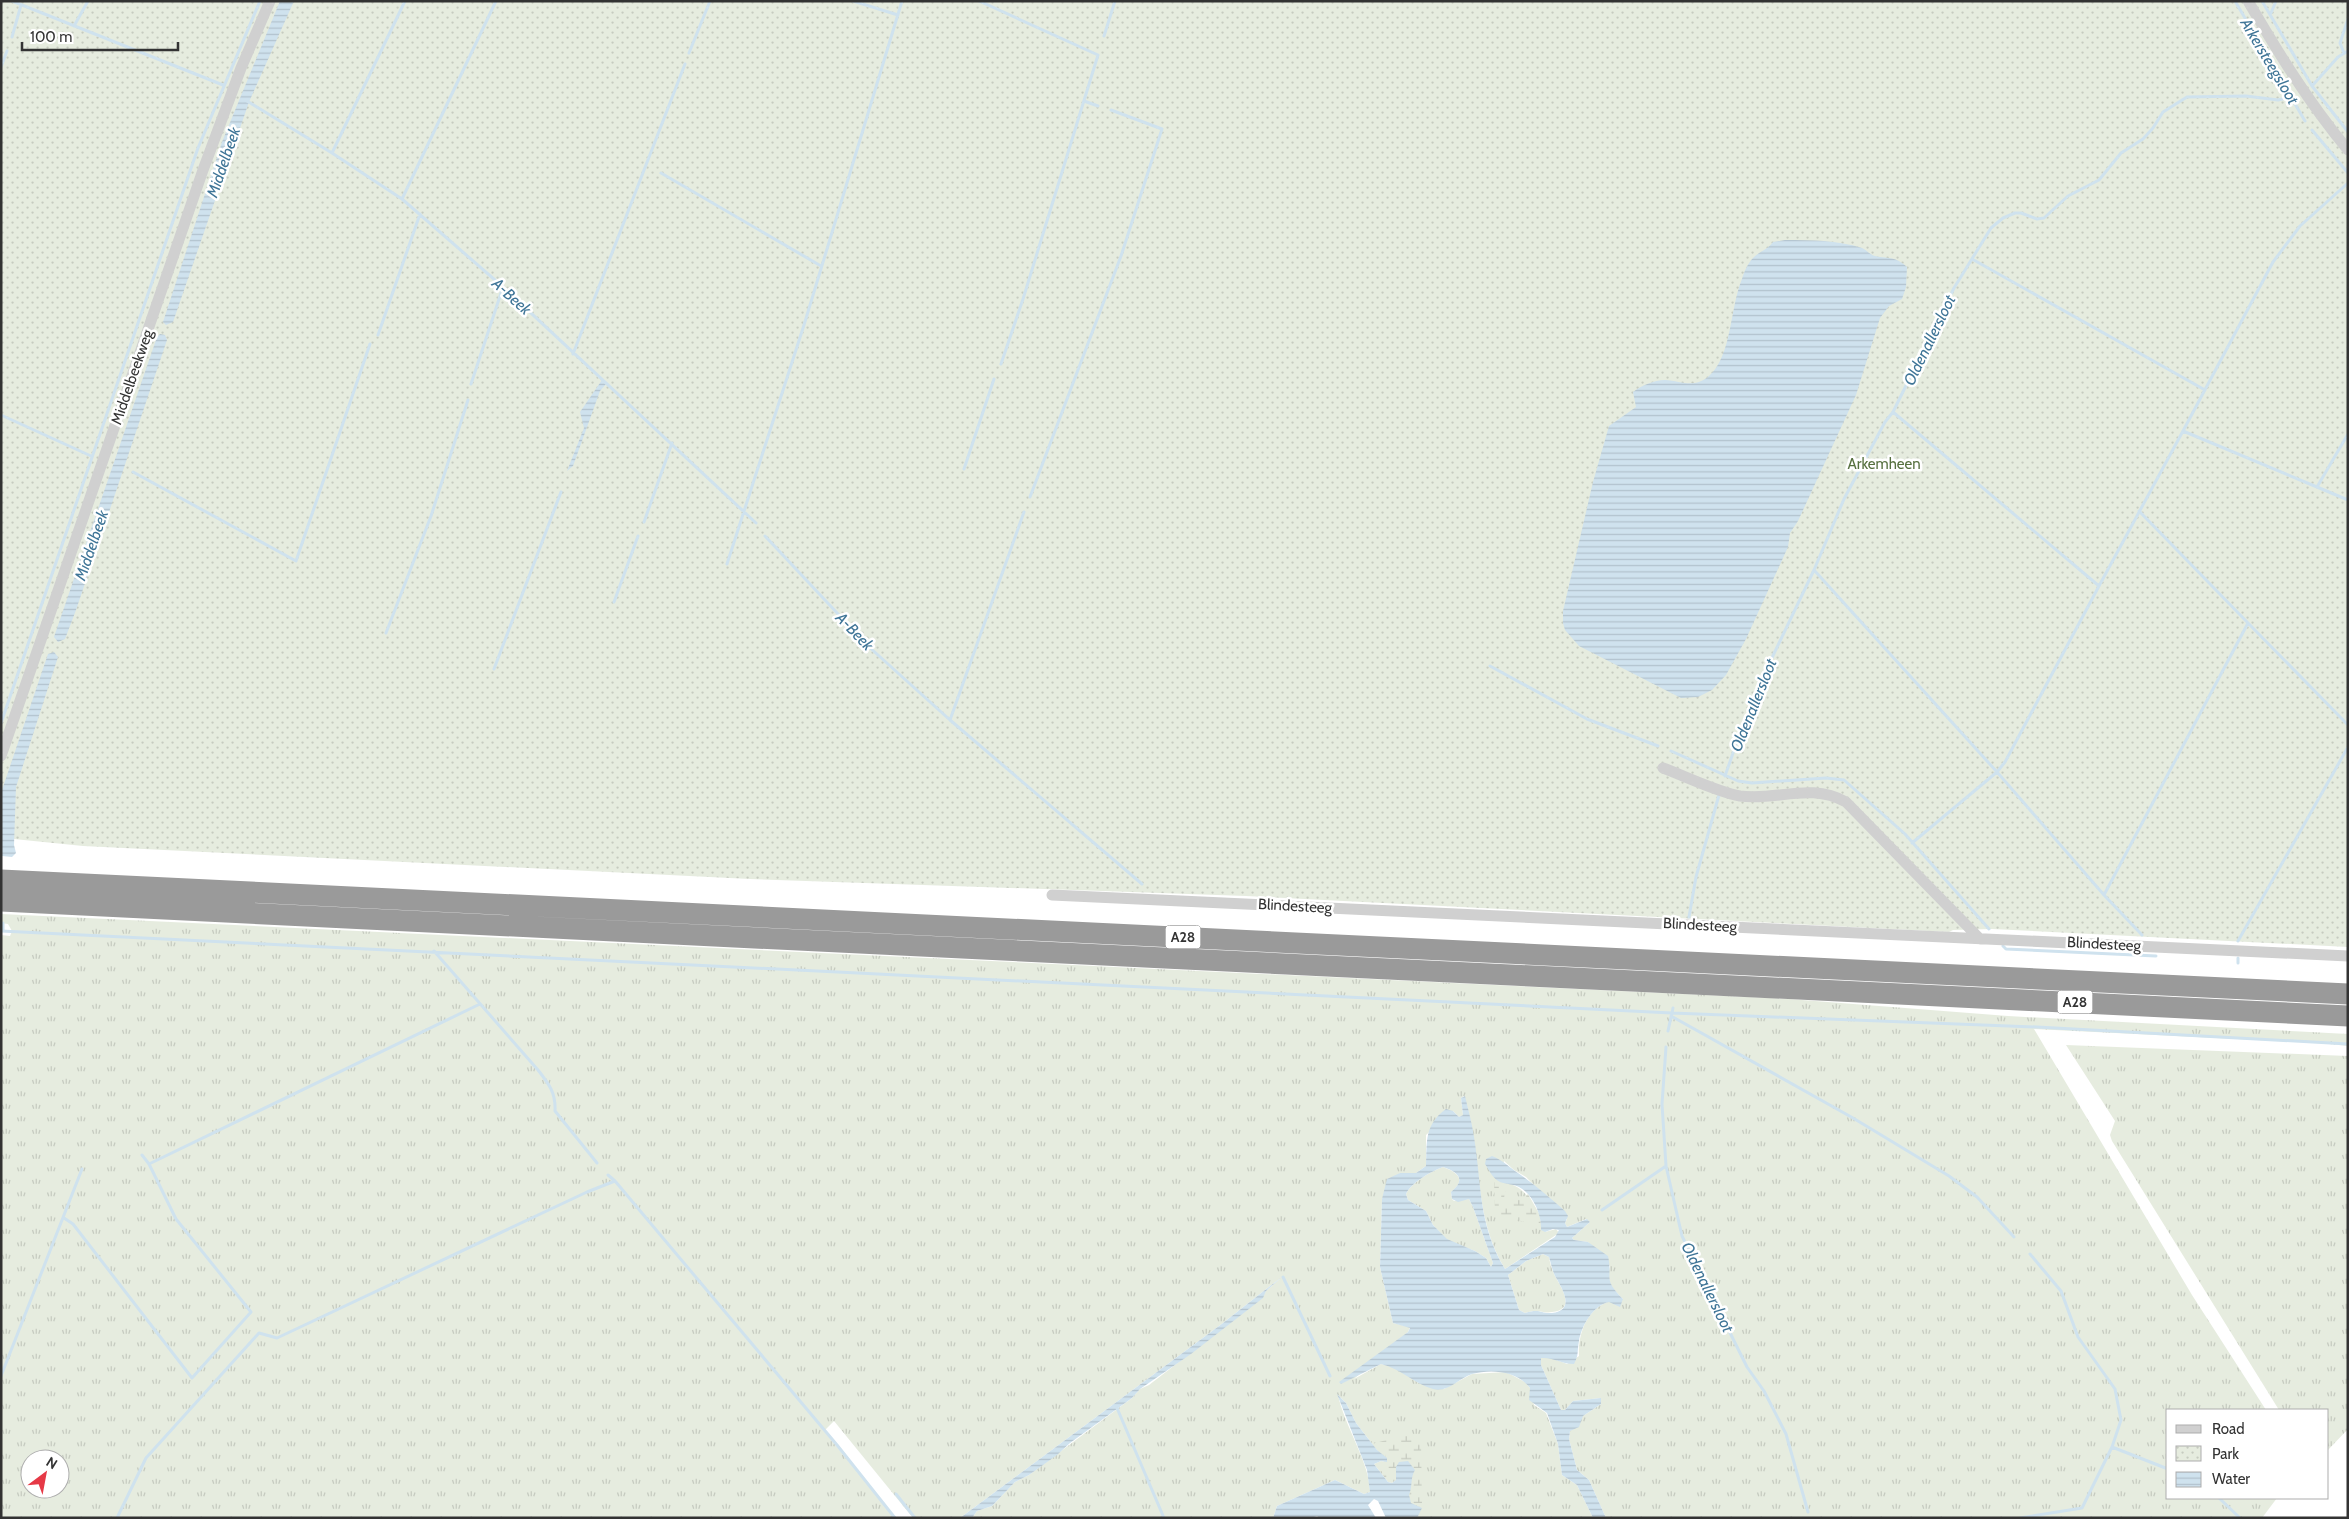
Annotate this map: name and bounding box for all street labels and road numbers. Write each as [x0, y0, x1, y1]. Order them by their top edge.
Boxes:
street label: Middelbeekweg [107, 327, 157, 427]
street label: Blindesteeg [1258, 895, 1333, 917]
street label: Blindesteeg [1663, 914, 1738, 936]
road number: A28 [1166, 926, 1200, 949]
street label: Blindesteeg [2067, 933, 2142, 955]
road number: A28 [2058, 990, 2092, 1014]

